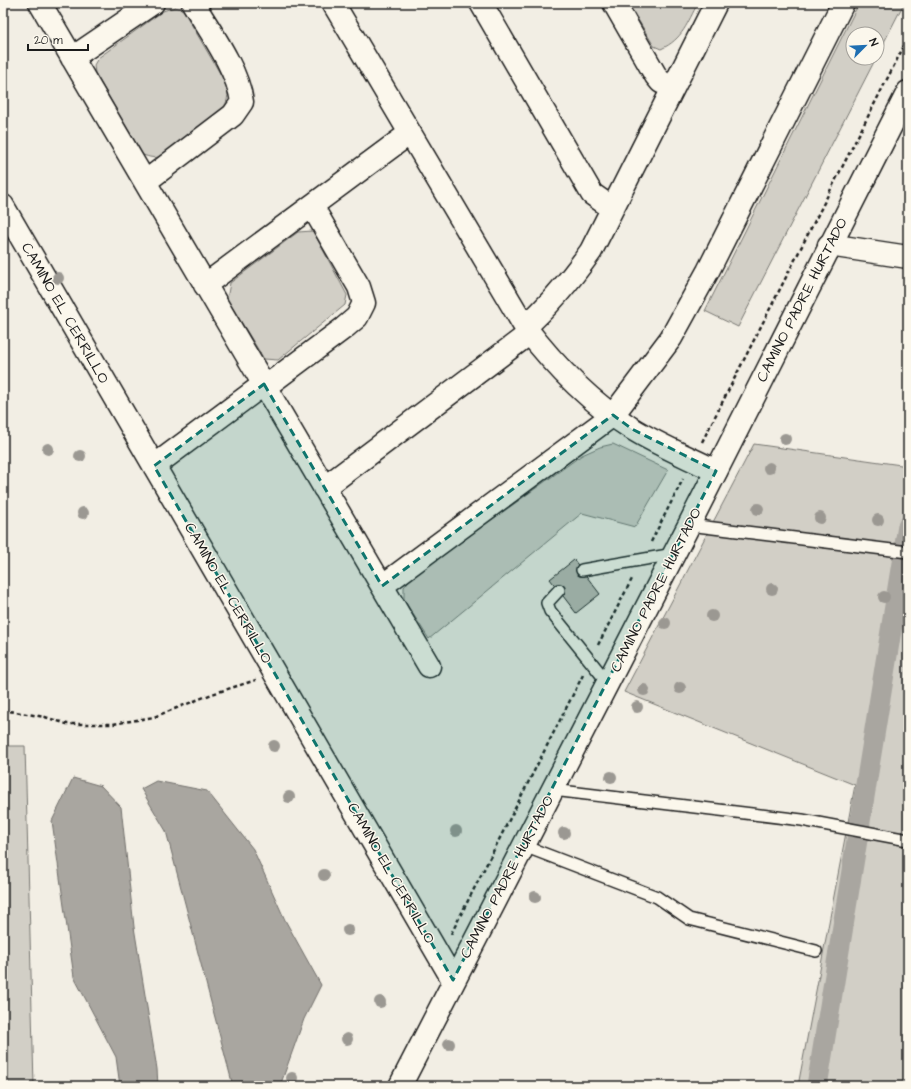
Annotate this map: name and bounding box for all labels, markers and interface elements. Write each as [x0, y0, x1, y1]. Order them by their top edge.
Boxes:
scale bar [28, 26, 88, 52]
north arrow [845, 26, 885, 66]
text: 20 m [34, 32, 63, 49]
text: N [865, 36, 882, 48]
street label: CAMINO PADRE HURTADO [751, 214, 853, 386]
street label: CAMINO EL CERRILLO [16, 239, 114, 387]
street label: CAMINO PADRE HURTADO [605, 504, 707, 676]
street label: CAMINO EL CERRILLO [179, 519, 277, 667]
street label: CAMINO PADRE HURTADO [455, 792, 559, 962]
street label: CAMINO EL CERRILLO [342, 799, 440, 947]

